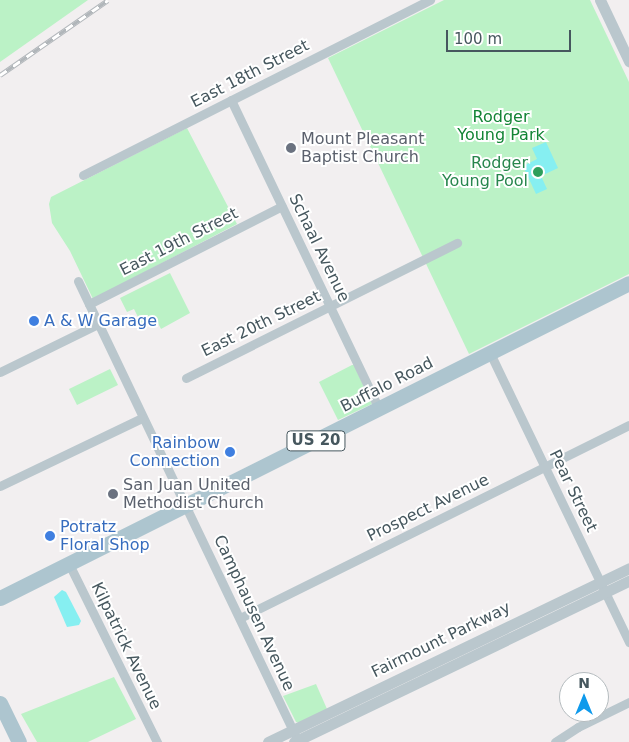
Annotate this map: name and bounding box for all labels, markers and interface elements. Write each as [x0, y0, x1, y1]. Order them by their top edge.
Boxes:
scale bar [449, 20, 574, 52]
text: 100 m [454, 30, 502, 48]
street label: East 18th Street [188, 36, 312, 112]
park label: Rodger Young Park [457, 107, 545, 145]
place label: Mount Pleasant Baptist Church [301, 129, 425, 167]
marker: Mount Pleasant Baptist Church [285, 142, 297, 154]
place label: Rodger Young Pool [442, 153, 528, 191]
marker: Rodger Young Pool [532, 166, 544, 178]
street label: Schaal Avenue [285, 191, 353, 305]
street label: East 19th Street [117, 204, 241, 280]
street label: East 20th Street [198, 287, 324, 361]
place label: A & W Garage [44, 311, 157, 331]
marker: A & W Garage [28, 315, 40, 327]
street label: Buffalo Road [337, 353, 437, 417]
road number: US 20 [286, 428, 346, 454]
place label: Rainbow Connection [129, 433, 220, 471]
marker: Rainbow Connection [224, 446, 236, 458]
street label: Pear Street [545, 447, 601, 535]
street label: Prospect Avenue [364, 470, 492, 546]
place label: San Juan United Methodist Church [123, 475, 264, 513]
marker: San Juan United Methodist Church [107, 488, 119, 500]
place label: Potratz Floral Shop [60, 517, 150, 555]
marker: Potratz Floral Shop [44, 530, 56, 542]
street label: Camphausen Avenue [209, 532, 299, 694]
street label: Kilpatrick Avenue [87, 579, 165, 713]
street label: Fairmount Parkway [368, 598, 514, 682]
north arrow [559, 672, 609, 722]
text: N [578, 675, 590, 691]

